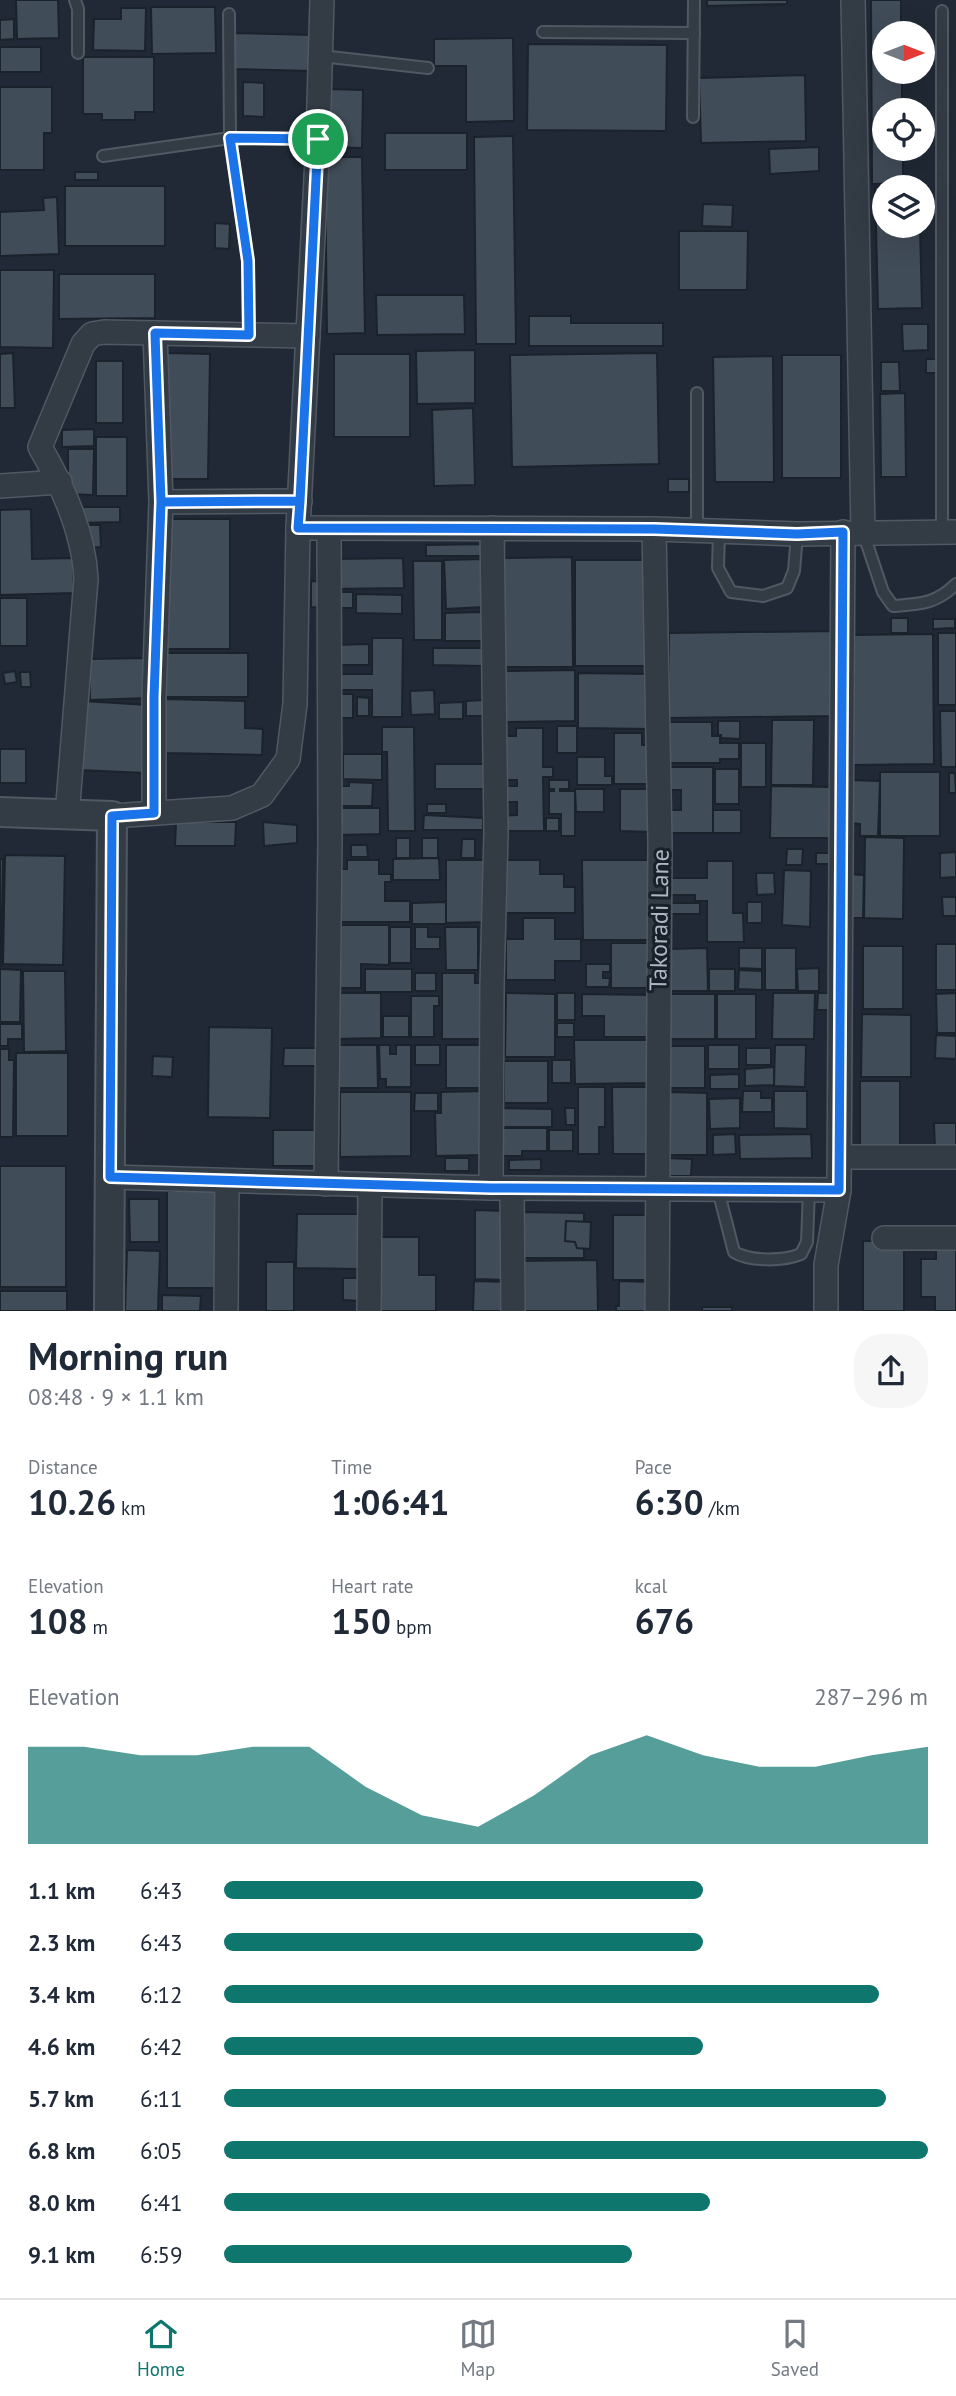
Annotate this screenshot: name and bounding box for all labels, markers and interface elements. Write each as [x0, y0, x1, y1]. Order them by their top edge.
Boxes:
north arrow [872, 21, 934, 84]
map controls [872, 21, 935, 238]
button: locate [872, 98, 935, 161]
pin [288, 109, 348, 169]
icon: arrive [299, 120, 337, 158]
button: layers [872, 175, 935, 238]
street label: Takoradi Lane [642, 849, 676, 991]
text: Morning run [28, 1331, 228, 1380]
button: share [854, 1334, 928, 1408]
text: 08:48 · 9 × 1.1 km [28, 1382, 204, 1411]
text: Distance [28, 1455, 98, 1479]
text: Time [331, 1455, 372, 1479]
text: Pace [635, 1455, 672, 1479]
text: 10.26 [28, 1479, 116, 1525]
text: 1:06:41 [331, 1479, 449, 1525]
text: 6:30 [635, 1479, 704, 1525]
text: km [116, 1496, 146, 1520]
text: /km [704, 1496, 740, 1520]
text: Elevation [28, 1574, 104, 1598]
text: Heart rate [331, 1574, 413, 1598]
text: kcal [635, 1574, 667, 1598]
text: 108 [28, 1598, 88, 1644]
text: 150 [331, 1598, 391, 1644]
text: 676 [635, 1598, 694, 1644]
text: m [88, 1615, 108, 1639]
text: bpm [391, 1615, 432, 1639]
text: Elevation [28, 1682, 120, 1711]
text: 287–296 m [814, 1682, 928, 1711]
text: 1.1 km [28, 1876, 95, 1905]
text: 6:43 [140, 1876, 183, 1905]
text: 2.3 km [28, 1928, 95, 1957]
text: 6:43 [140, 1928, 183, 1957]
text: 3.4 km [28, 1980, 95, 2009]
text: 6:12 [140, 1980, 183, 2009]
text: 4.6 km [28, 2032, 95, 2061]
text: 6:42 [140, 2032, 183, 2061]
text: 5.7 km [28, 2084, 94, 2113]
text: 6:11 [140, 2084, 183, 2113]
text: 6.8 km [28, 2136, 95, 2165]
text: 6:05 [140, 2136, 183, 2165]
text: 8.0 km [28, 2188, 95, 2217]
text: 6:41 [140, 2188, 183, 2217]
text: 9.1 km [28, 2240, 95, 2269]
text: 6:59 [140, 2240, 183, 2269]
tab: Home [137, 2315, 185, 2381]
tab: Map [459, 2315, 497, 2381]
tab: Saved [771, 2315, 819, 2381]

